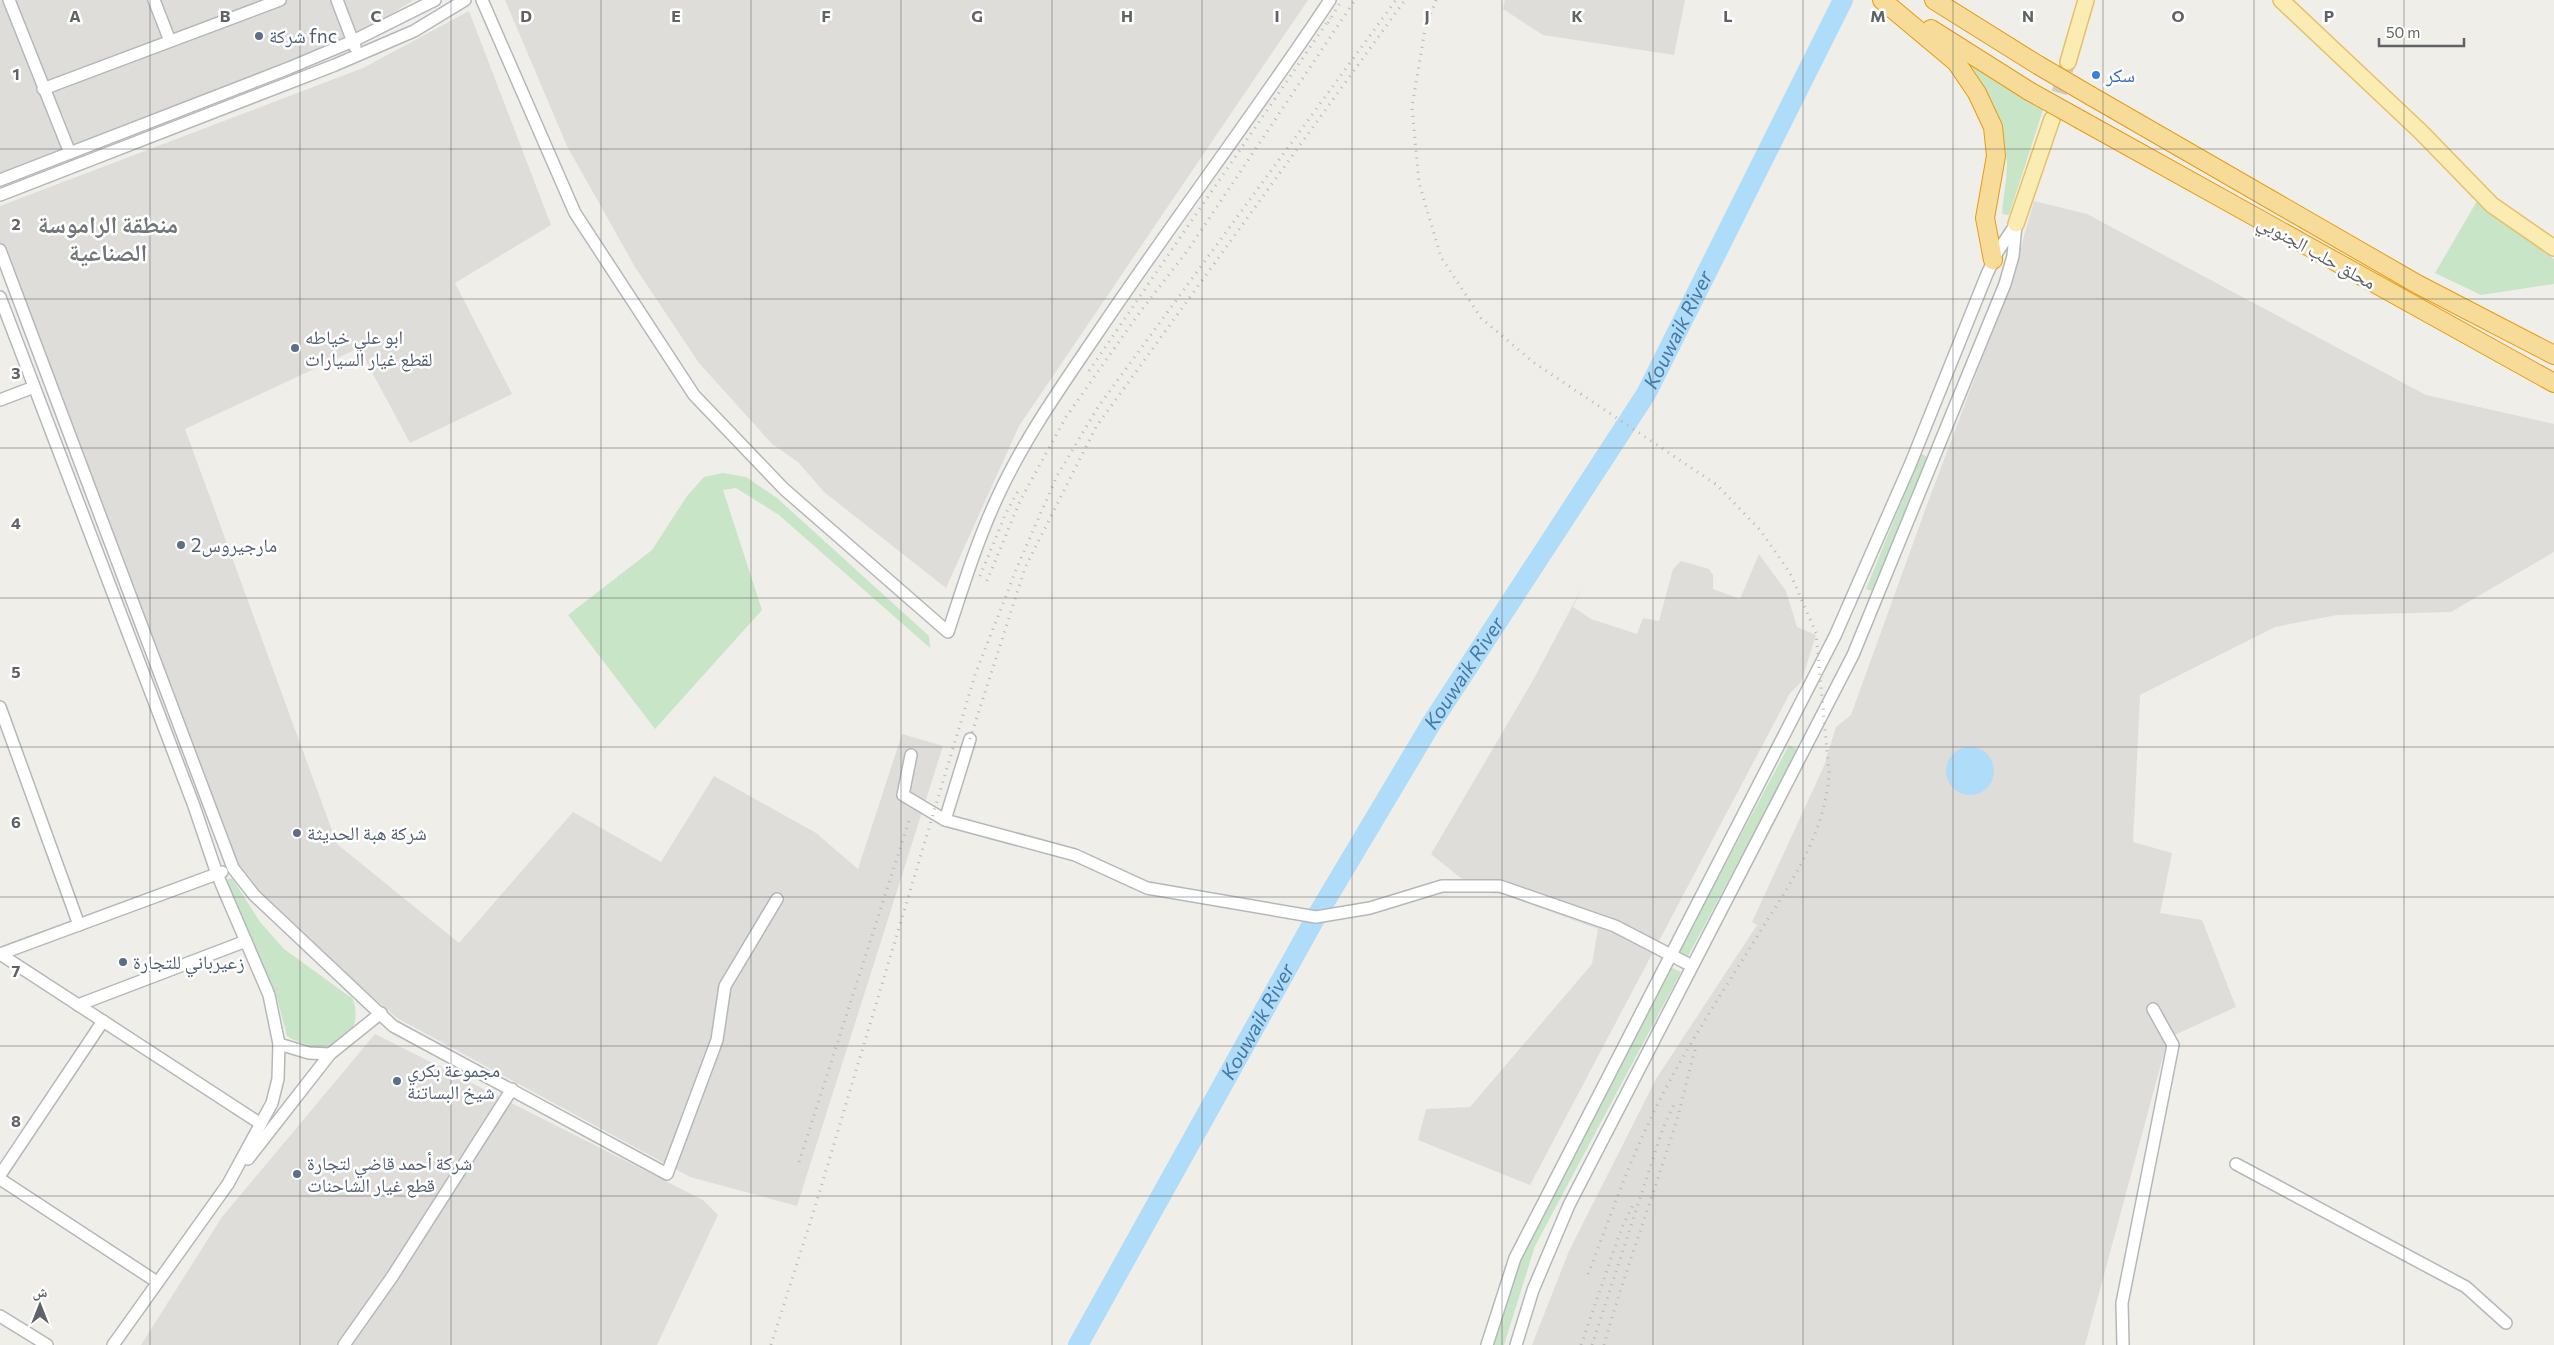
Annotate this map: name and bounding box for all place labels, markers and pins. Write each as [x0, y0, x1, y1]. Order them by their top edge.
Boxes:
place label: شركة fnc [269, 24, 337, 48]
marker: شركة fnc [253, 30, 265, 42]
place label: سكر [2105, 63, 2135, 87]
marker: سكر [2090, 69, 2102, 81]
place label: ابو علي خياطه لقطع غيار السيارات [305, 325, 433, 372]
marker: ابو علي خياطه لقطع غيار السيارات [289, 342, 301, 354]
place label: مارجيروس2 [191, 533, 277, 557]
marker: مارجيروس2 [175, 539, 187, 551]
place label: شركة هبة الحديثة [307, 821, 427, 845]
marker: شركة هبة الحديثة [291, 827, 303, 839]
place label: زعيرباني للتجارة [133, 950, 244, 978]
marker: زعيرباني للتجارة [117, 956, 129, 968]
place label: مجموعة بكري شيخ البساتنة [407, 1058, 500, 1105]
marker: مجموعة بكري شيخ البساتنة [391, 1075, 403, 1087]
place label: شركة أحمد قاضي لتجارة قطع غيار الشاحنات [307, 1151, 472, 1198]
marker: شركة أحمد قاضي لتجارة قطع غيار الشاحنات [291, 1168, 303, 1180]

